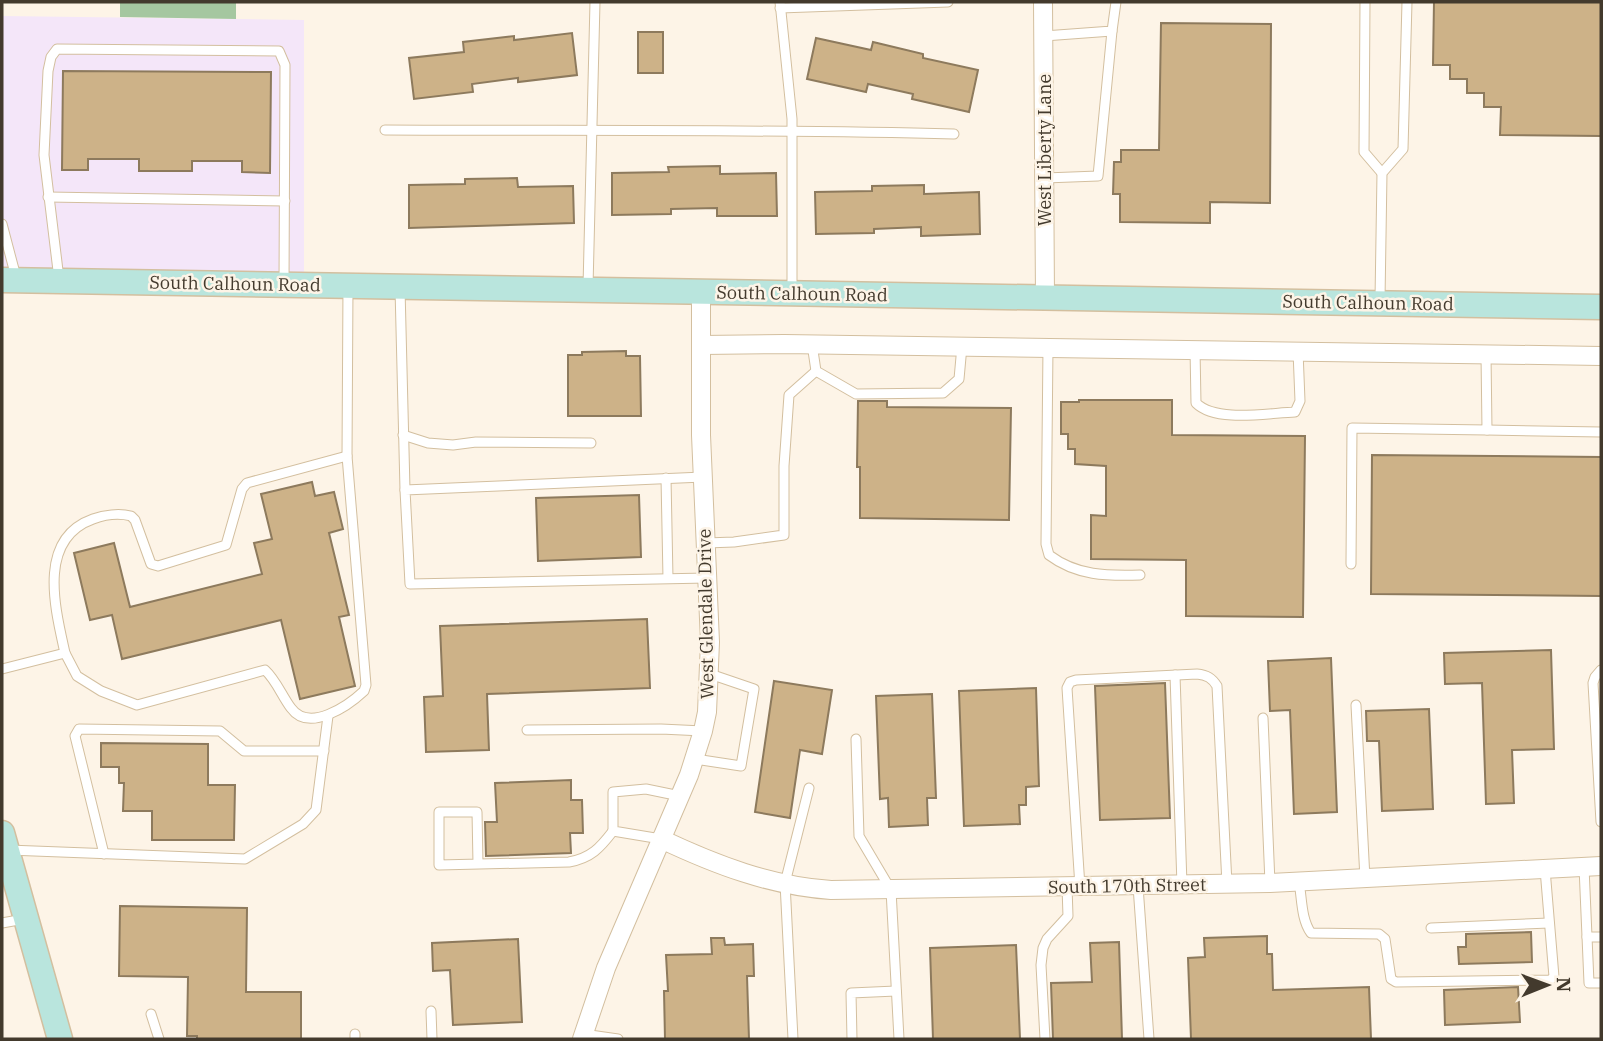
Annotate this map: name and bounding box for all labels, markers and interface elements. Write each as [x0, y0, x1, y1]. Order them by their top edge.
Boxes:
street label: West Liberty Lane [1033, 74, 1056, 226]
street label: South Calhoun Road [149, 271, 321, 296]
street label: South Calhoun Road [716, 281, 888, 306]
street label: South Calhoun Road [1282, 290, 1454, 315]
street label: West Glendale Drive [693, 529, 718, 699]
street label: South 170th Street [1048, 873, 1206, 898]
north arrow [1512, 950, 1582, 1020]
text: N [1552, 977, 1576, 992]

